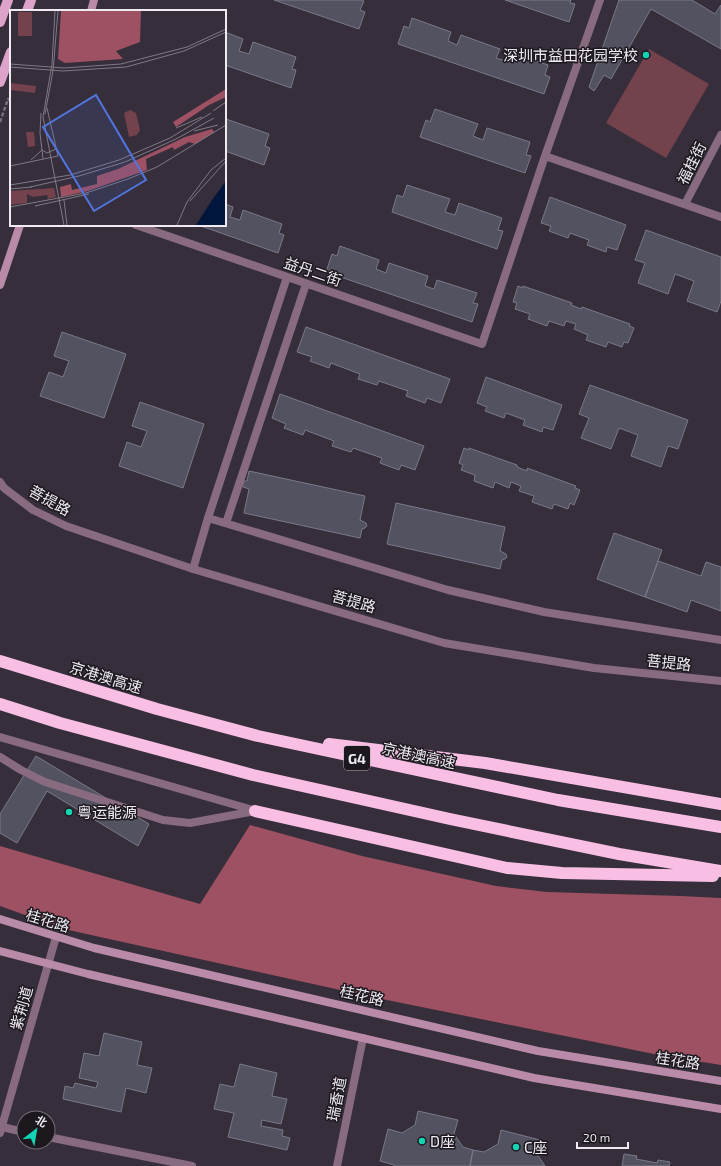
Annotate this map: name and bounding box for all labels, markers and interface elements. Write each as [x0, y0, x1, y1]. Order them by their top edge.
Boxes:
inset map [10, 10, 226, 226]
place label: 深圳市益田花园学校 [503, 46, 638, 64]
marker: 深圳市益田花园学校 [641, 50, 651, 60]
street label: 福桂街 [673, 139, 709, 187]
street label: 益丹二街 [282, 253, 344, 289]
street label: 菩提路 [26, 481, 74, 519]
street label: 菩提路 [330, 586, 378, 616]
street label: 菩提路 [646, 651, 692, 673]
street label: 京港澳高速 [67, 657, 145, 697]
street label: 京港澳高速 [380, 738, 458, 772]
road number: G4 [344, 746, 370, 770]
place label: 粤运能源 [77, 803, 137, 821]
marker: 粤运能源 [64, 807, 74, 817]
street label: 桂花路 [24, 905, 72, 935]
street label: 桂花路 [338, 981, 386, 1009]
street label: 紫荆道 [6, 984, 36, 1032]
street label: 桂花路 [654, 1048, 702, 1072]
street label: 瑞香道 [323, 1075, 349, 1123]
north arrow [16, 1110, 56, 1150]
text: 北 [33, 1113, 49, 1129]
scale bar [577, 1124, 628, 1150]
text: 20 m [583, 1130, 610, 1144]
place label: D座 [430, 1132, 455, 1150]
marker: D座 [417, 1136, 427, 1146]
place label: C座 [524, 1138, 548, 1156]
marker: C座 [511, 1142, 521, 1152]

